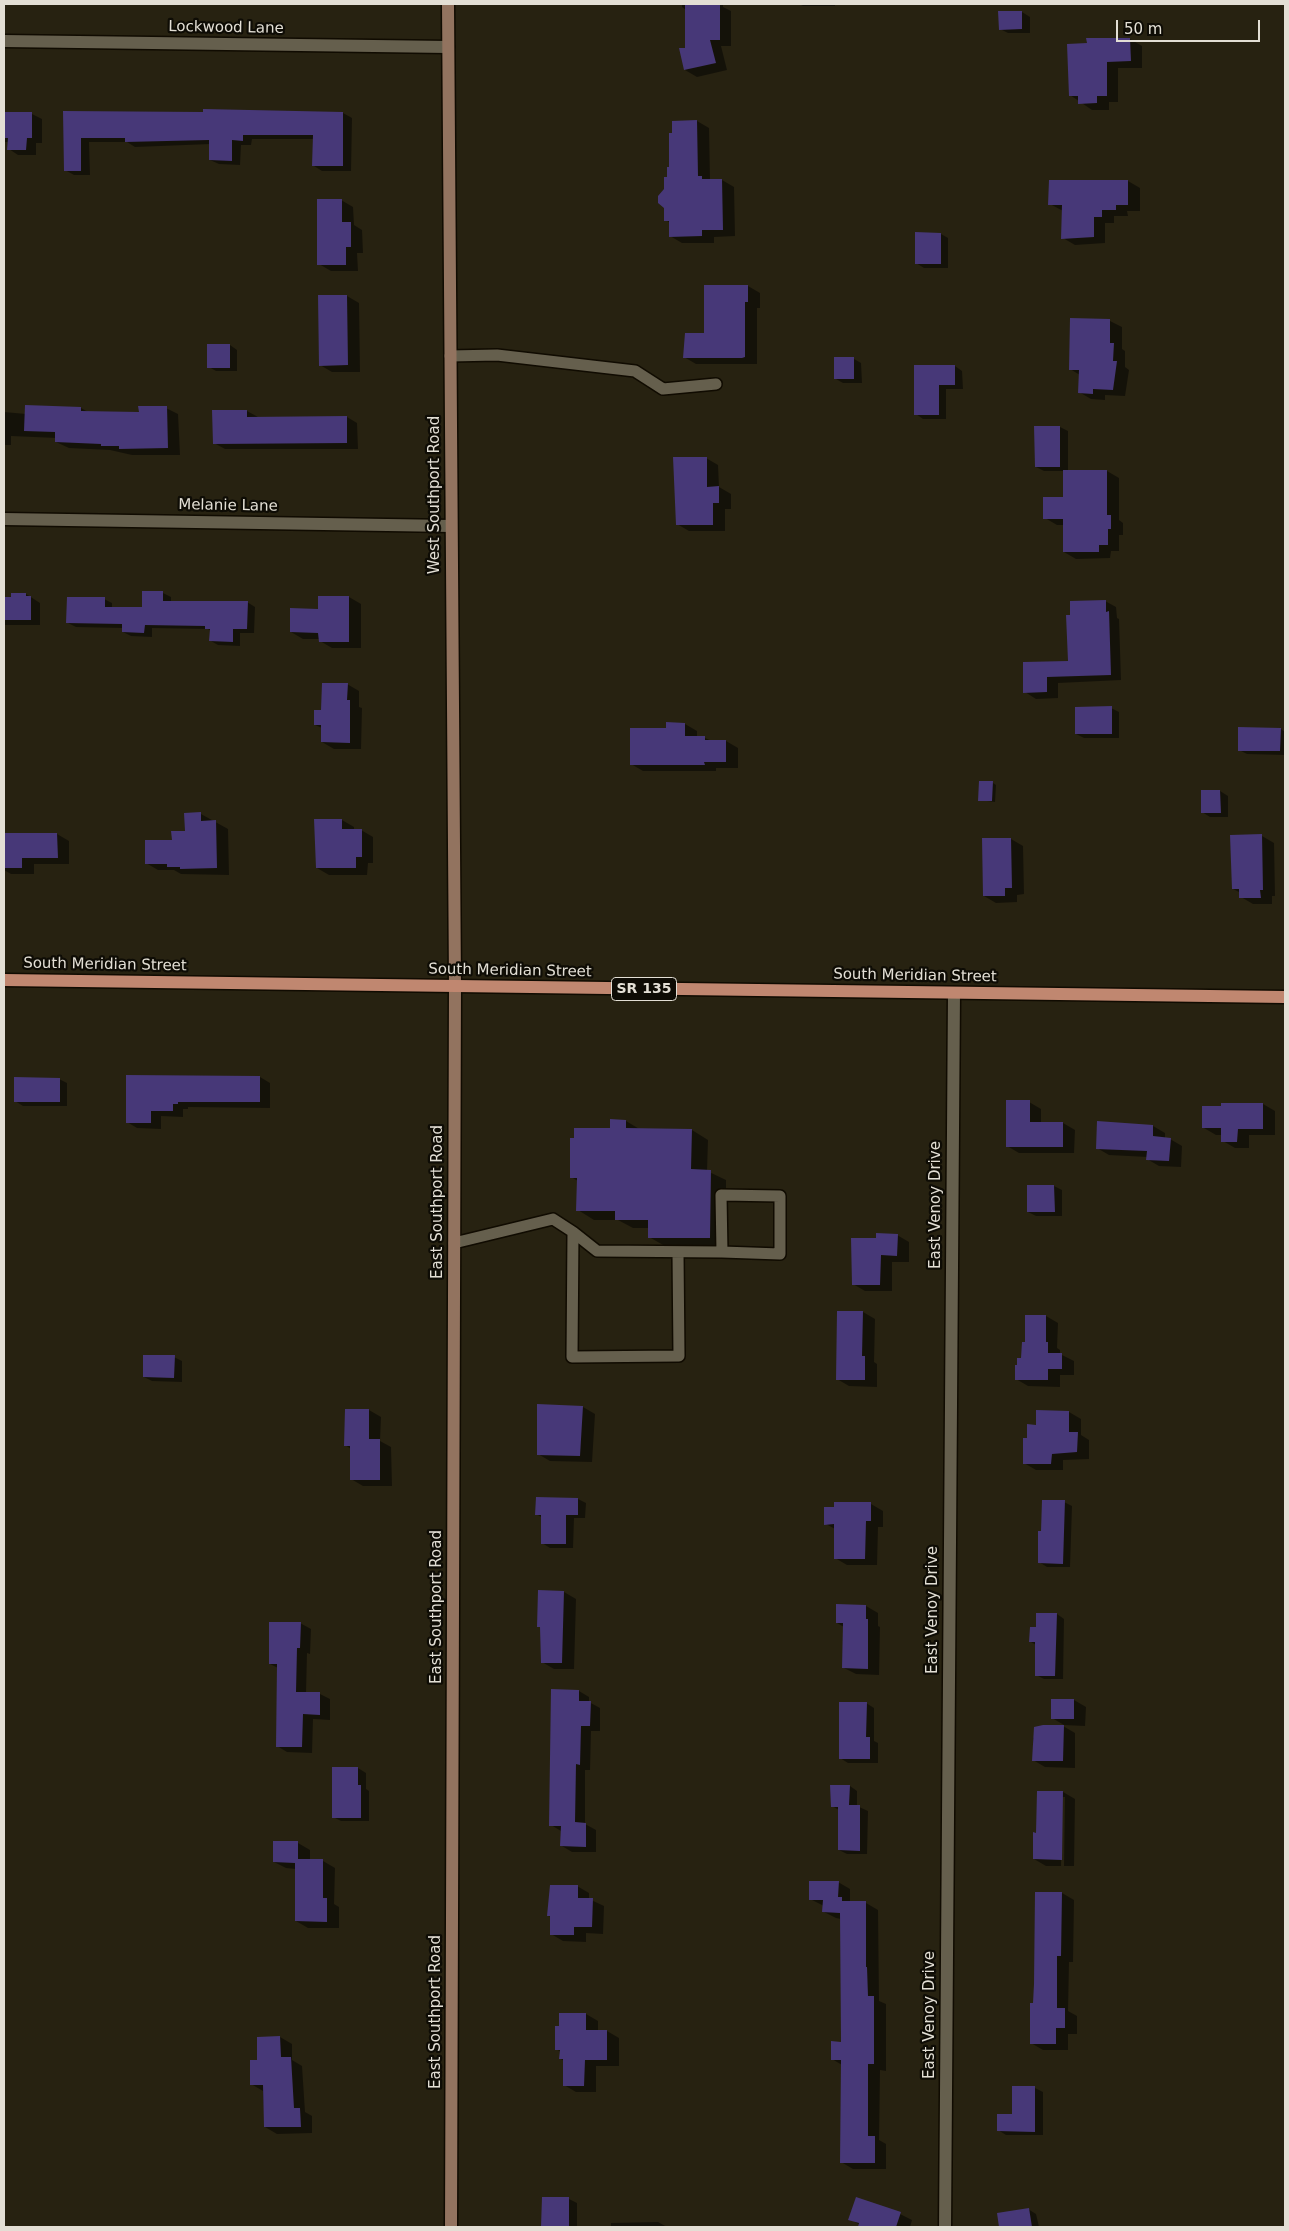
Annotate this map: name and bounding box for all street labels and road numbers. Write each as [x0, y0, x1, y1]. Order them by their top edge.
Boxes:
street label: Lockwood Lane [168, 18, 284, 38]
street label: West Southport Road [426, 416, 444, 574]
street label: Melanie Lane [178, 496, 278, 516]
street label: South Meridian Street [23, 955, 187, 975]
street label: South Meridian Street [428, 961, 592, 981]
street label: South Meridian Street [833, 966, 997, 986]
road number: SR 135 [612, 978, 676, 1001]
street label: East Southport Road [429, 1125, 447, 1279]
street label: East Venoy Drive [927, 1141, 945, 1269]
street label: East Southport Road [428, 1530, 446, 1684]
street label: East Venoy Drive [924, 1546, 942, 1674]
street label: East Southport Road [427, 1935, 445, 2089]
street label: East Venoy Drive [921, 1951, 939, 2079]

